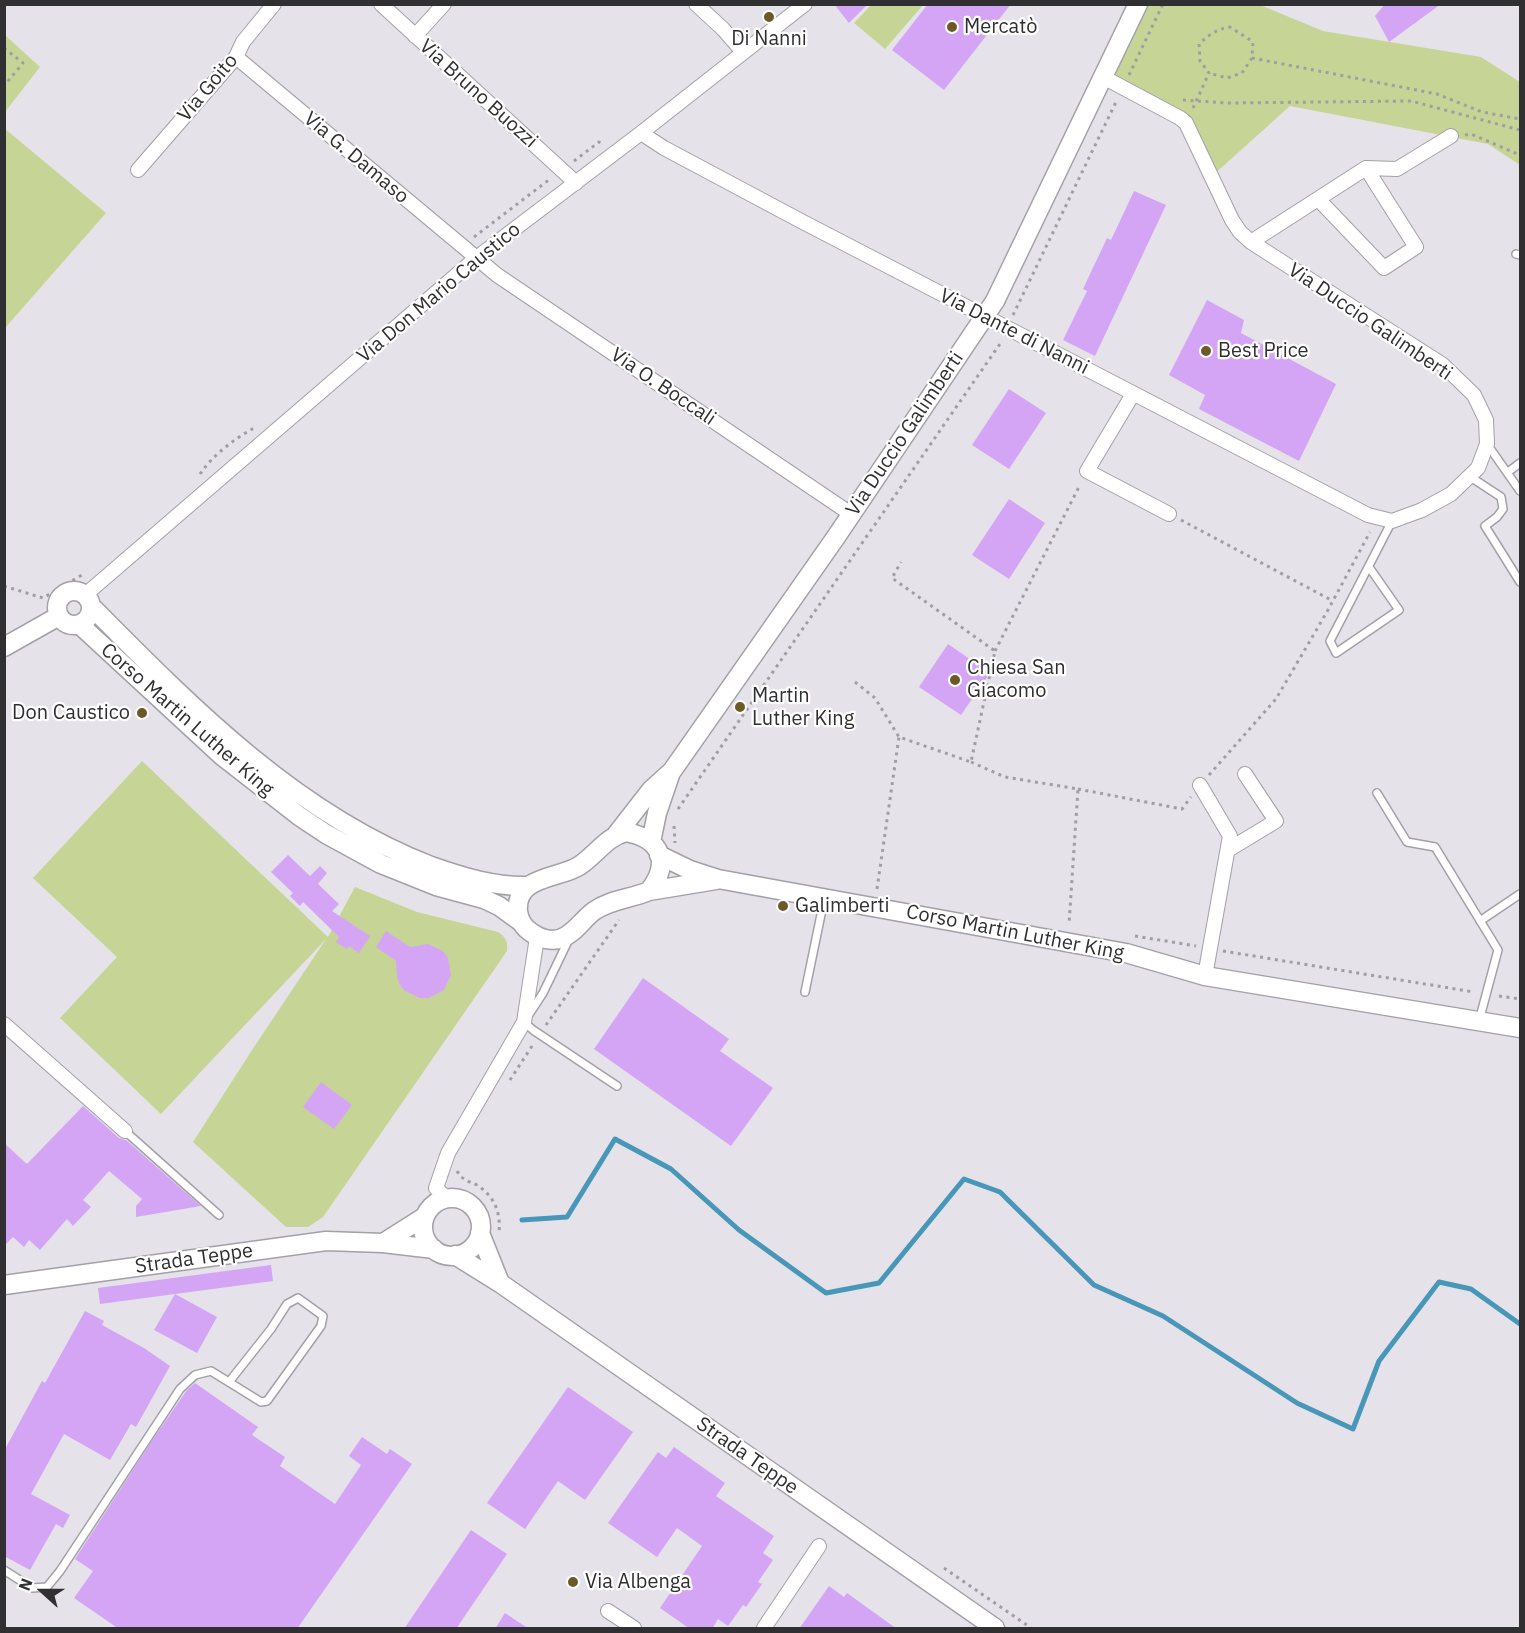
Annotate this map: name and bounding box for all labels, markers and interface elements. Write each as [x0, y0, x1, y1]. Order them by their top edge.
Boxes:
marker: Di Nanni [762, 10, 776, 24]
place label: Mercatò [964, 15, 1037, 39]
marker: Mercatò [945, 20, 959, 34]
place label: Di Nanni [731, 27, 807, 51]
street label: Via Bruno Buozzi [414, 35, 542, 153]
street label: Via Goito [173, 49, 243, 127]
street label: Via G. Damaso [299, 107, 413, 209]
street label: Via Don Mario Caustico [353, 218, 525, 368]
street label: Via Duccio Galimberti [1283, 258, 1457, 386]
street label: Via Dante di Nanni [935, 284, 1093, 380]
place label: Best Price [1218, 339, 1309, 363]
street label: Via O. Boccali [606, 343, 720, 431]
marker: Best Price [1199, 344, 1213, 358]
street label: Via Duccio Galimberti [841, 347, 969, 521]
street label: Corso Martin Luther King [96, 638, 278, 802]
place label: Chiesa San Giacomo [967, 656, 1066, 703]
marker: Chiesa San Giacomo [948, 673, 962, 687]
place label: Martin Luther King [752, 684, 854, 731]
marker: Martin Luther King [733, 700, 747, 714]
place label: Don Caustico [12, 701, 130, 725]
marker: Don Caustico [135, 706, 149, 720]
place label: Galimberti [795, 894, 889, 918]
marker: Galimberti [776, 899, 790, 913]
street label: Corso Martin Luther King [904, 900, 1126, 966]
street label: Strada Teppe [133, 1239, 255, 1279]
street label: Strada Teppe [691, 1412, 803, 1500]
north arrow [12, 1561, 72, 1621]
place label: Via Albenga [585, 1570, 691, 1594]
marker: Via Albenga [566, 1575, 580, 1589]
text: N [14, 1576, 37, 1594]

